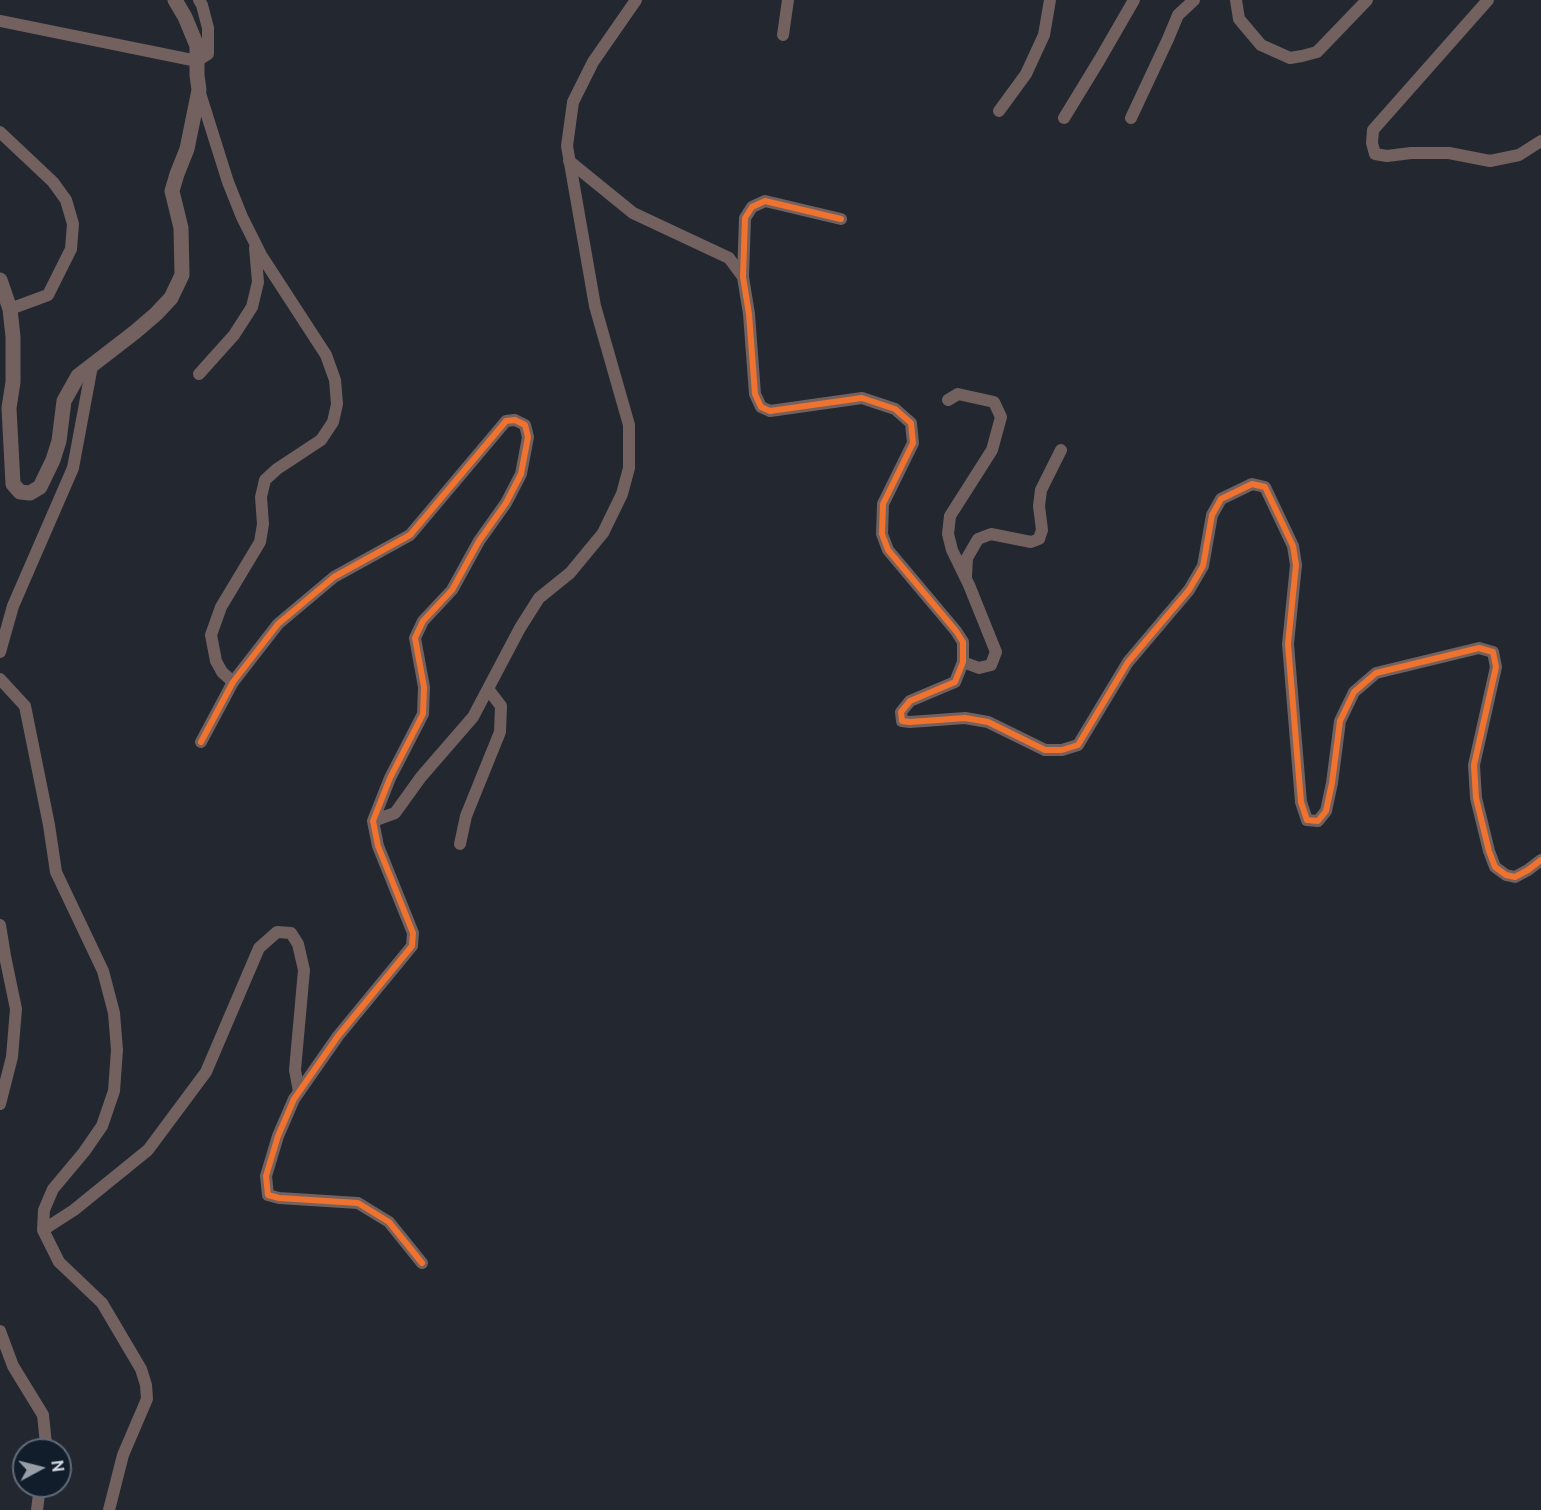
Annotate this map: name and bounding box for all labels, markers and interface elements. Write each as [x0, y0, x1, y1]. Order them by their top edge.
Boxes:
north arrow [12, 1438, 72, 1498]
text: N [48, 1459, 68, 1473]

